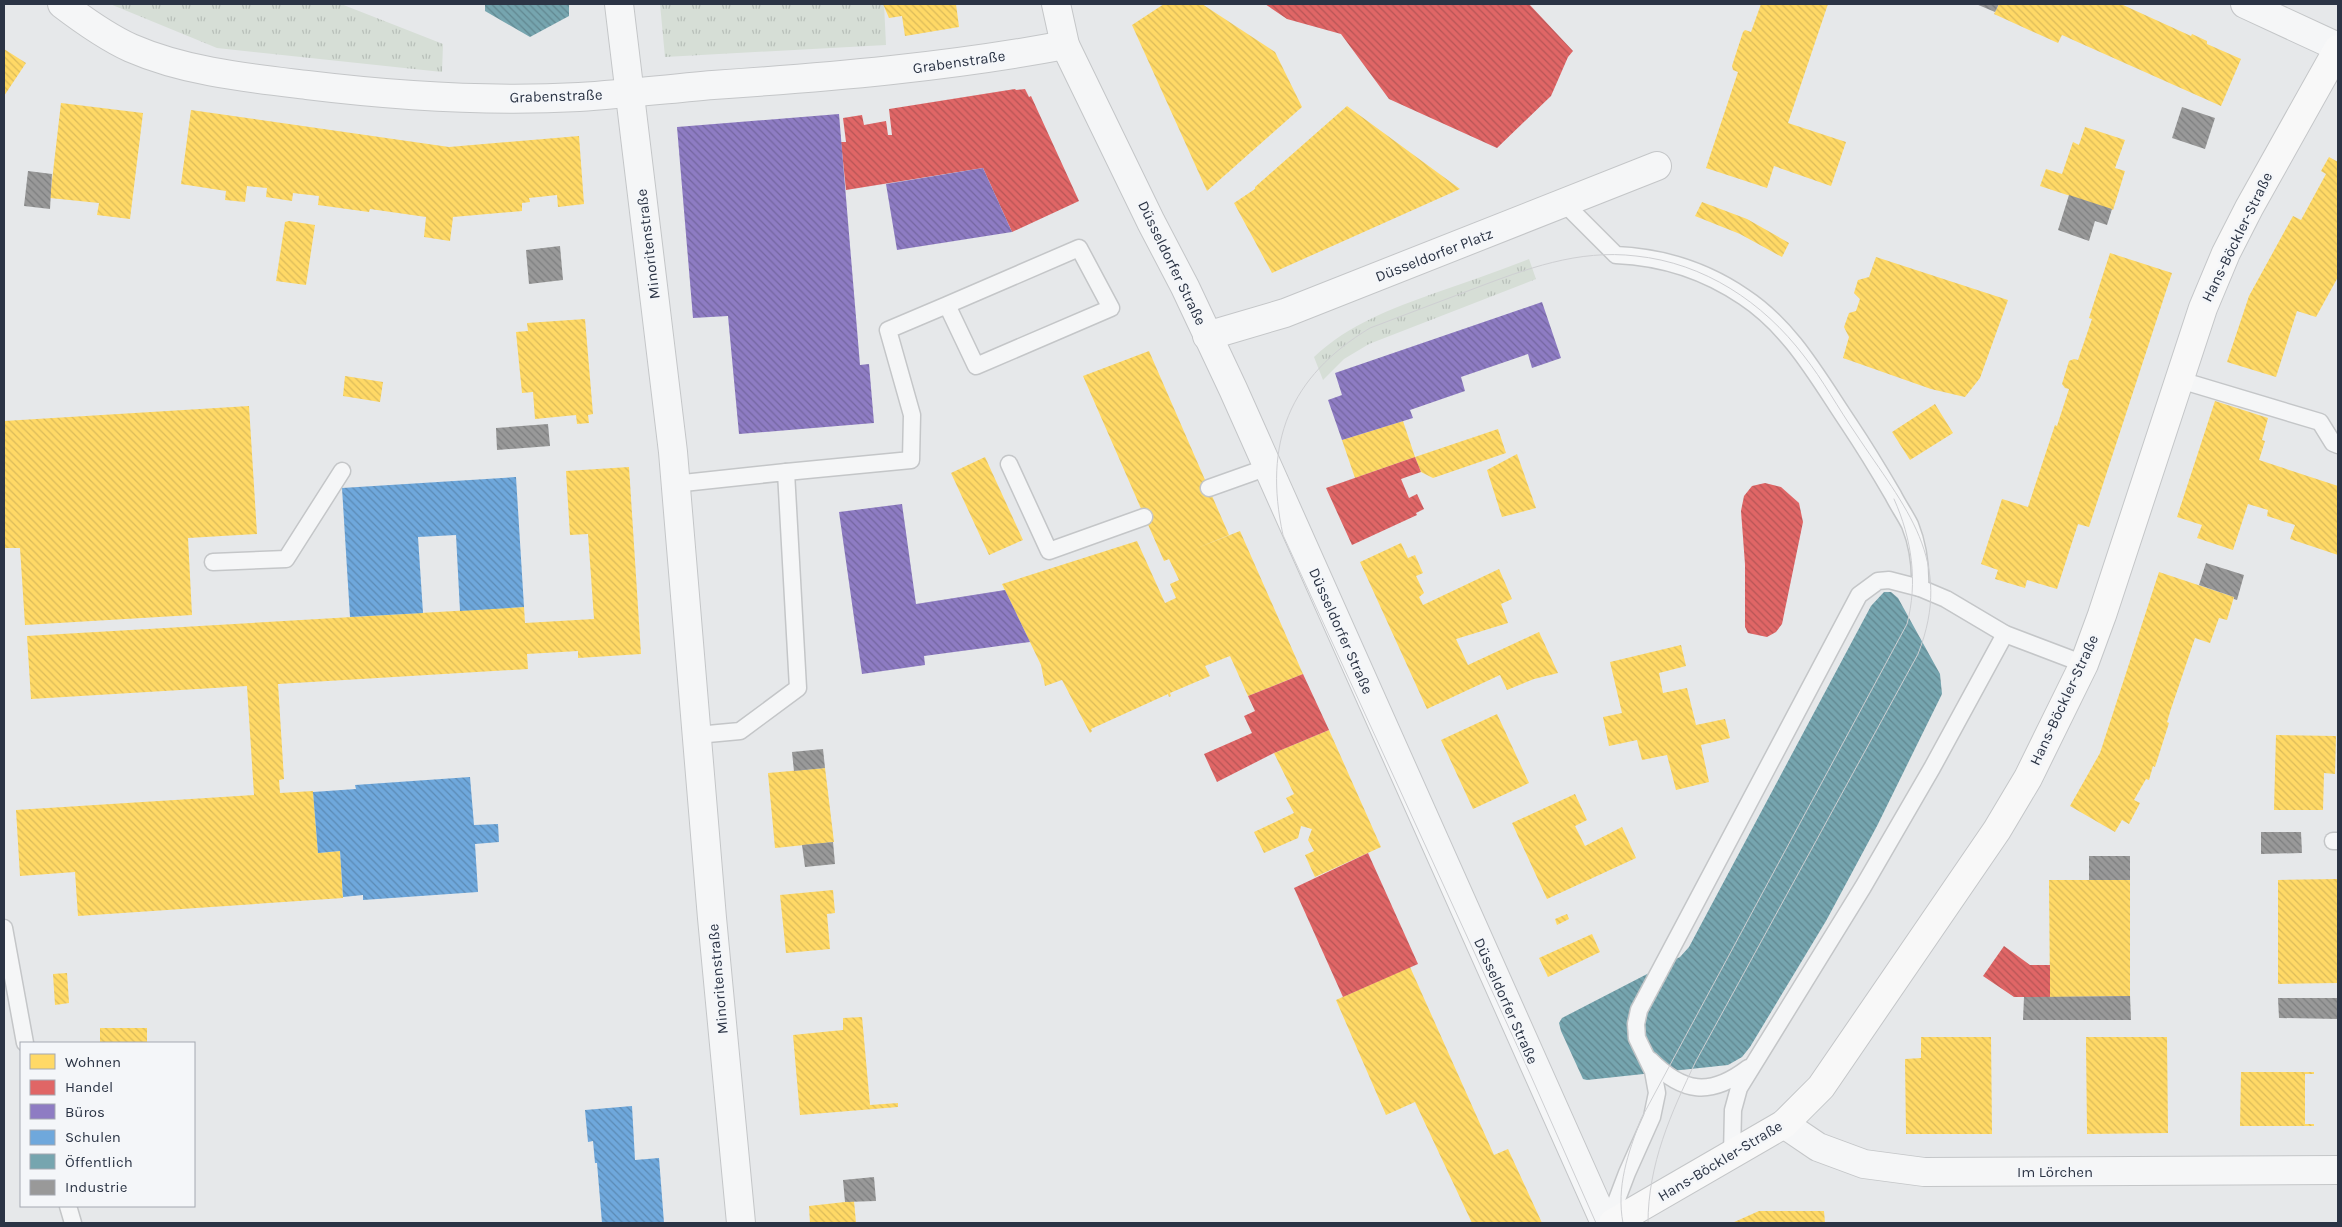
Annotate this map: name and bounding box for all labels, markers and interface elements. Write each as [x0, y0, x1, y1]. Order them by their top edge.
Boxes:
street label: Grabenstraße [912, 47, 1006, 77]
street label: Grabenstraße [509, 85, 603, 107]
street label: Hans-Böckler-Straße [2198, 169, 2276, 305]
street label: Minoritenstraße [632, 188, 664, 300]
street label: Düsseldorfer Straße [1134, 198, 1210, 328]
street label: Düsseldorfer Platz [1373, 224, 1495, 286]
street label: Düsseldorfer Straße [1305, 565, 1377, 697]
street label: Hans-Böckler-Straße [2026, 632, 2102, 768]
street label: Minoritenstraße [704, 923, 732, 1035]
street label: Düsseldorfer Straße [1470, 935, 1542, 1067]
legend [20, 1042, 195, 1207]
text: Wohnen [65, 1053, 121, 1071]
text: Handel [65, 1078, 113, 1096]
text: Büros [65, 1103, 105, 1121]
street label: Hans-Böckler-Straße [1655, 1117, 1785, 1205]
text: Schulen [65, 1128, 121, 1146]
text: Öffentlich [65, 1153, 133, 1171]
street label: Im Lörchen [2017, 1163, 2093, 1181]
text: Industrie [65, 1178, 127, 1196]

